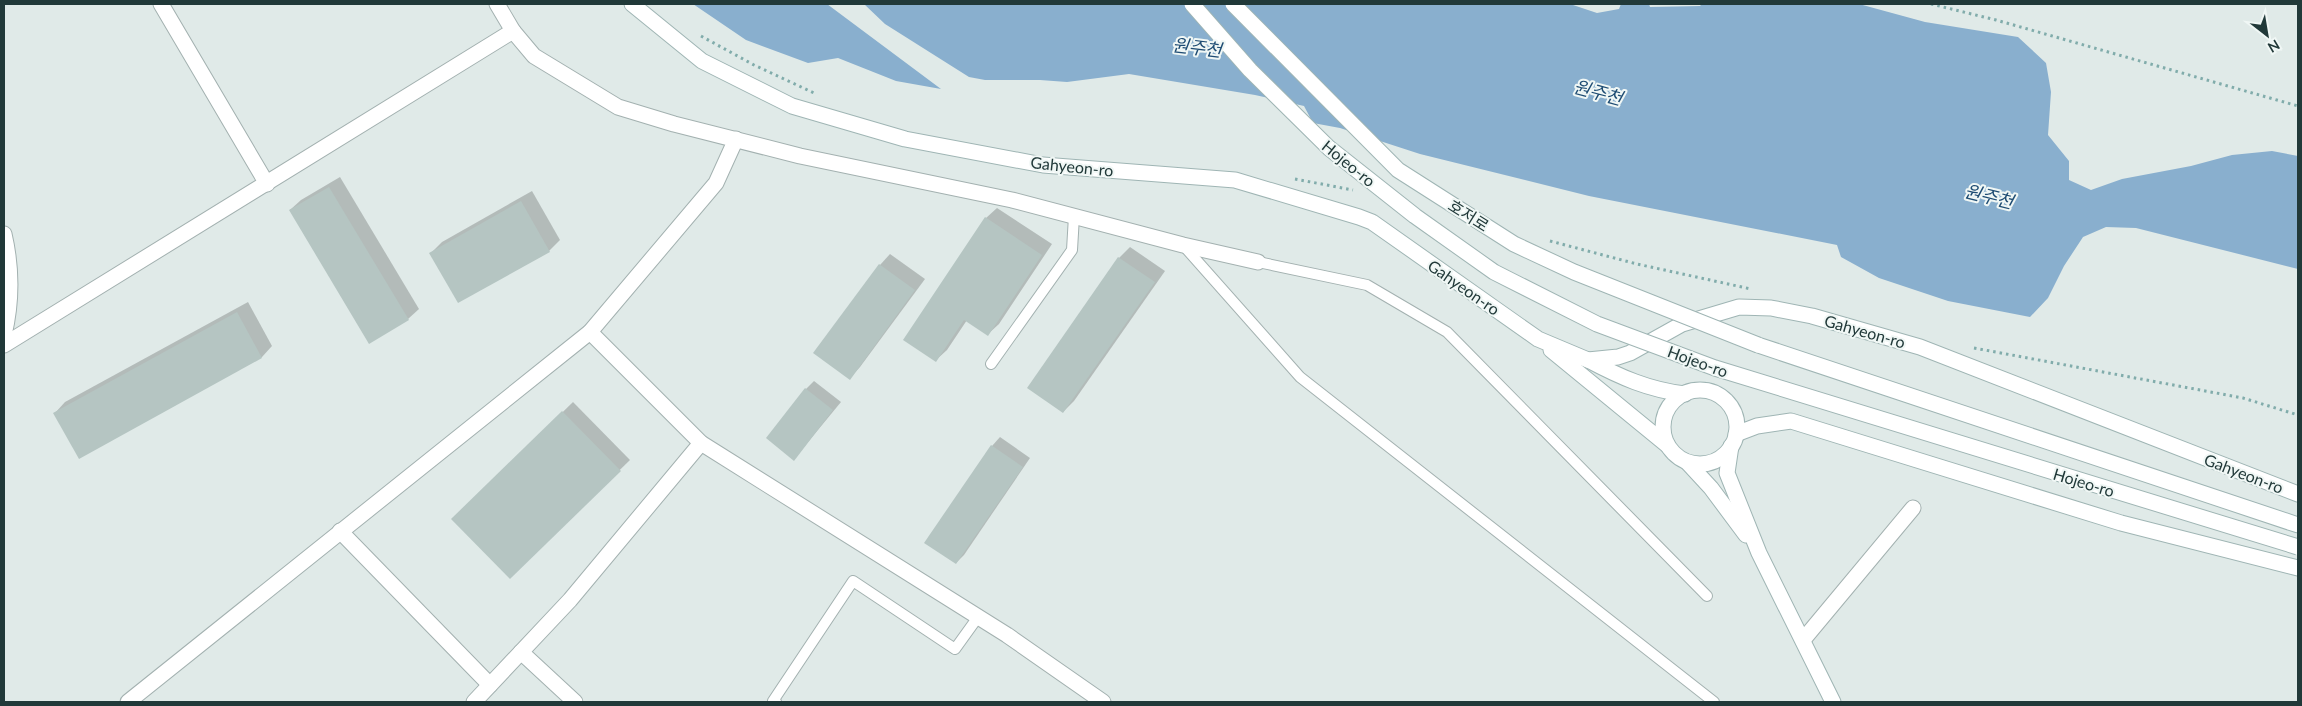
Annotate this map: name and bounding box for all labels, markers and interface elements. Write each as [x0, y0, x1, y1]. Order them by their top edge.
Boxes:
north arrow [2242, 10, 2292, 60]
water label: 원주천 [1171, 33, 1225, 61]
text: N [2265, 37, 2283, 57]
water label: 원주천 [1571, 75, 1627, 110]
street label: Hojeo-ro [1319, 136, 1379, 190]
street label: Gahyeon-ro [1030, 152, 1114, 180]
water label: 원주천 [1962, 179, 2018, 213]
street label: 호저로 [1445, 195, 1493, 235]
street label: Gahyeon-ro [1424, 255, 1504, 319]
street label: Gahyeon-ro [1822, 310, 1908, 352]
street label: Hojeo-ro [1665, 341, 1731, 381]
street label: Gahyeon-ro [2202, 449, 2286, 497]
street label: Hojeo-ro [2051, 464, 2117, 500]

